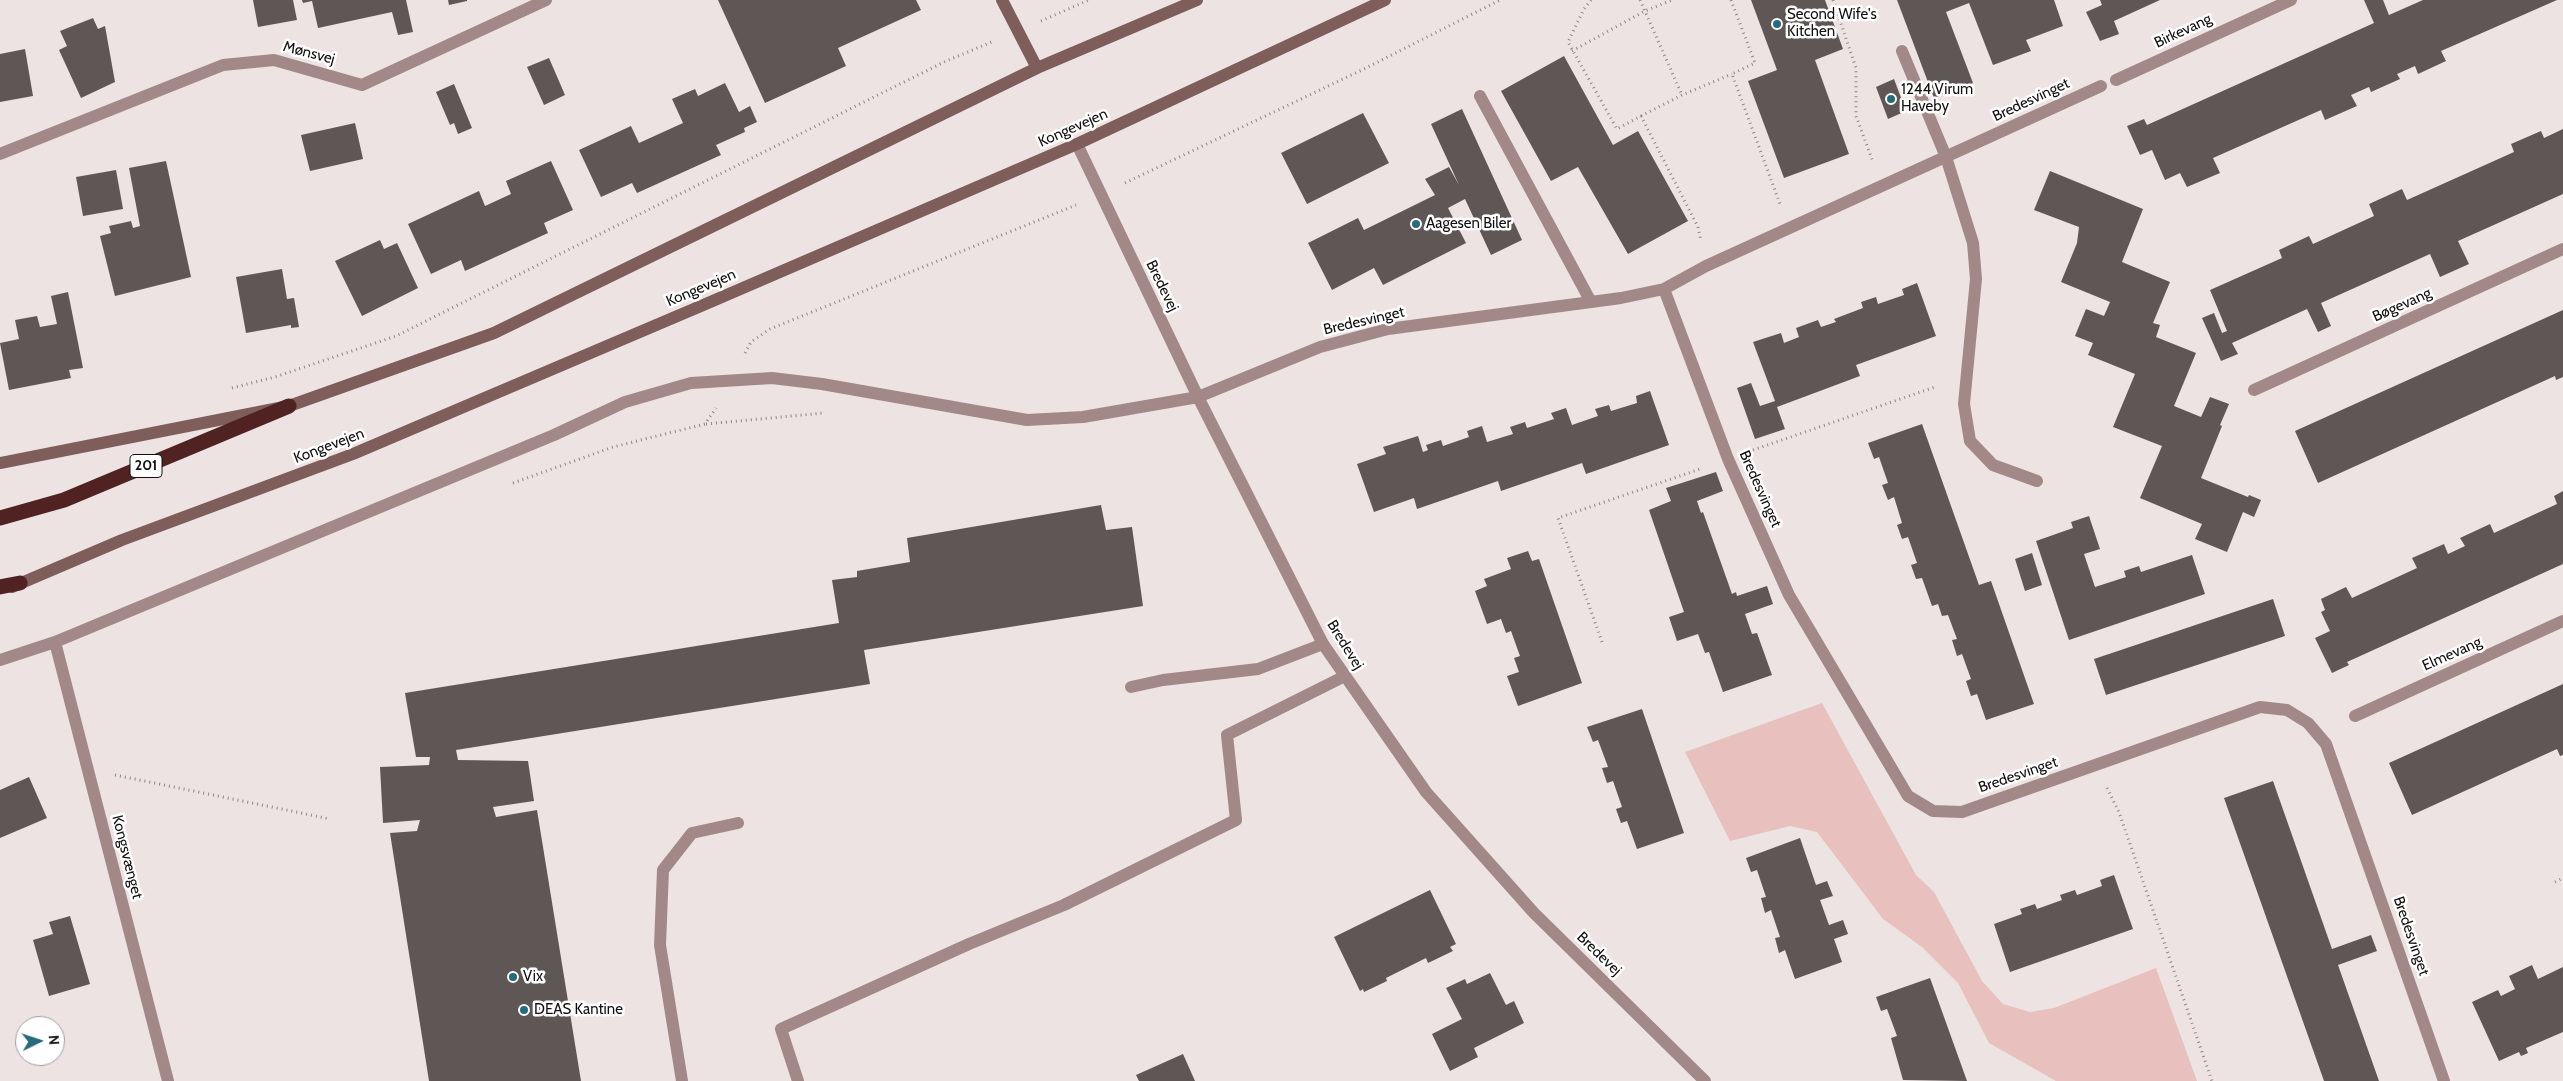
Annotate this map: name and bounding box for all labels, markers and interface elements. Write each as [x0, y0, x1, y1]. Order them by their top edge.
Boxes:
place label: Second Wife's Kitchen [1787, 6, 1877, 41]
street label: Birkevang [2151, 10, 2215, 52]
marker: Second Wife's Kitchen [1771, 18, 1783, 30]
street label: Mønsvej [281, 37, 337, 69]
street label: Bredesvinget [1990, 74, 2072, 126]
place label: 1244 Virum Haveby [1901, 81, 1973, 116]
marker: 1244 Virum Haveby [1885, 93, 1897, 105]
street label: Kongevejen [1036, 105, 1110, 151]
place label: Aagesen Biler [1426, 215, 1511, 233]
marker: Aagesen Biler [1410, 218, 1422, 230]
street label: Bredevej [1142, 257, 1182, 315]
street label: Kongevejen [663, 265, 739, 311]
street label: Bøgevang [2370, 284, 2434, 326]
street label: Bredesvinget [1322, 303, 1406, 339]
street label: Kongevejen [291, 424, 367, 468]
street label: Bredesvinget [1735, 448, 1785, 530]
road number: 201 [130, 454, 162, 478]
street label: Bredevej [1323, 617, 1367, 673]
street label: Elmevang [2420, 633, 2484, 675]
street label: Bredesvinget [1976, 753, 2060, 797]
street label: Kongsvænget [108, 813, 146, 901]
street label: Bredesvinget [2389, 894, 2433, 978]
street label: Bredevej [1573, 928, 1625, 980]
place label: Vix [523, 968, 543, 986]
marker: Vix [507, 971, 519, 983]
place label: DEAS Kantine [534, 1001, 623, 1019]
marker: DEAS Kantine [518, 1004, 530, 1016]
north arrow [15, 1016, 65, 1066]
text: N [45, 1034, 63, 1046]

